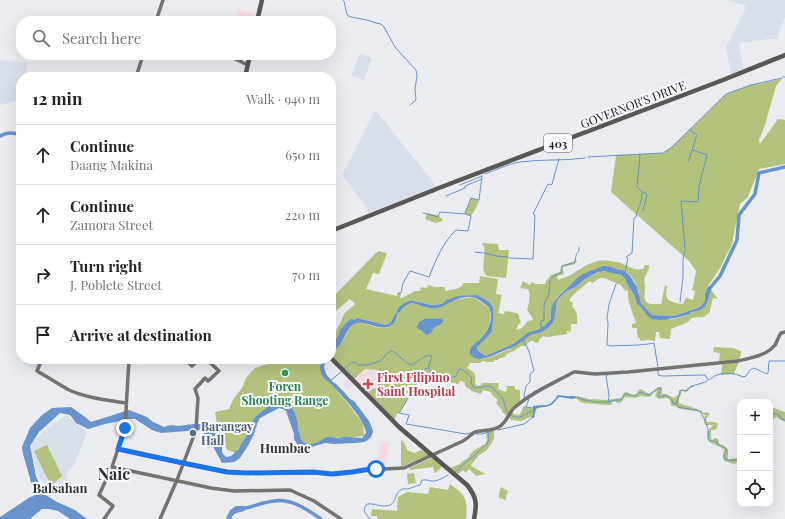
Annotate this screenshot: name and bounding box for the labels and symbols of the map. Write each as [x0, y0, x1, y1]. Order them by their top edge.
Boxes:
street label: GOVERNOR'S DRIVE [578, 77, 688, 131]
road number: 403 [544, 134, 572, 152]
marker: Foren Shooting Range [280, 368, 290, 378]
place label: First Filipino Saint Hospital [377, 369, 455, 399]
place label: Foren Shooting Range [242, 378, 328, 408]
marker: First Filipino Saint Hospital [362, 378, 374, 390]
place label: Barangay Hall [201, 418, 254, 448]
route end [116, 419, 134, 437]
marker: Barangay Hall [188, 428, 198, 438]
district label: Humbac [260, 439, 311, 456]
route start [367, 460, 385, 478]
district label: Naic [98, 463, 130, 484]
district label: Balsahan [33, 479, 87, 496]

